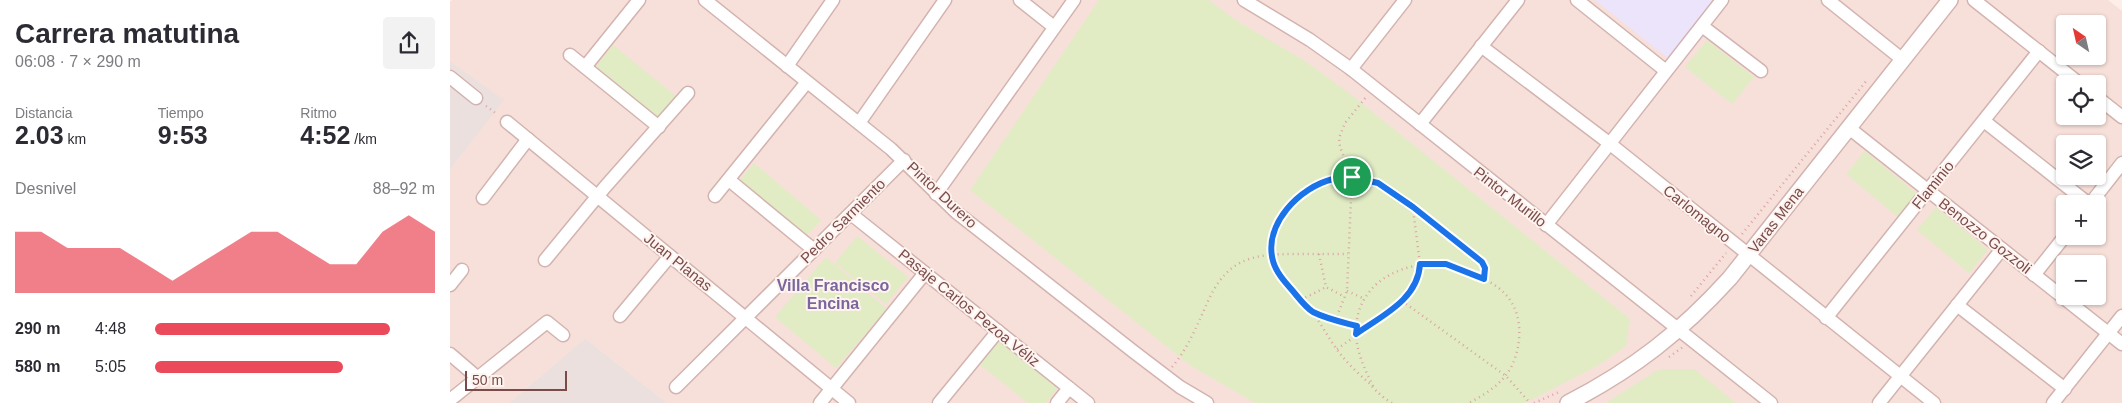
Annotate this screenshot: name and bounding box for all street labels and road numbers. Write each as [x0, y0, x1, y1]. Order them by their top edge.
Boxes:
street label: Flaminio [1908, 157, 1957, 212]
street label: Pintor Durero [904, 158, 981, 231]
street label: Pintor Murillo [1471, 163, 1550, 230]
street label: Pedro Sarmiento [797, 175, 888, 266]
street label: Carlomagno [1660, 181, 1734, 246]
street label: Varas Mena [1744, 183, 1807, 256]
street label: Benozzo Gozzoli [1936, 194, 2035, 277]
street label: Juan Planas [641, 229, 716, 294]
street label: Pasaje Carlos Pezoa Véliz [895, 245, 1043, 370]

